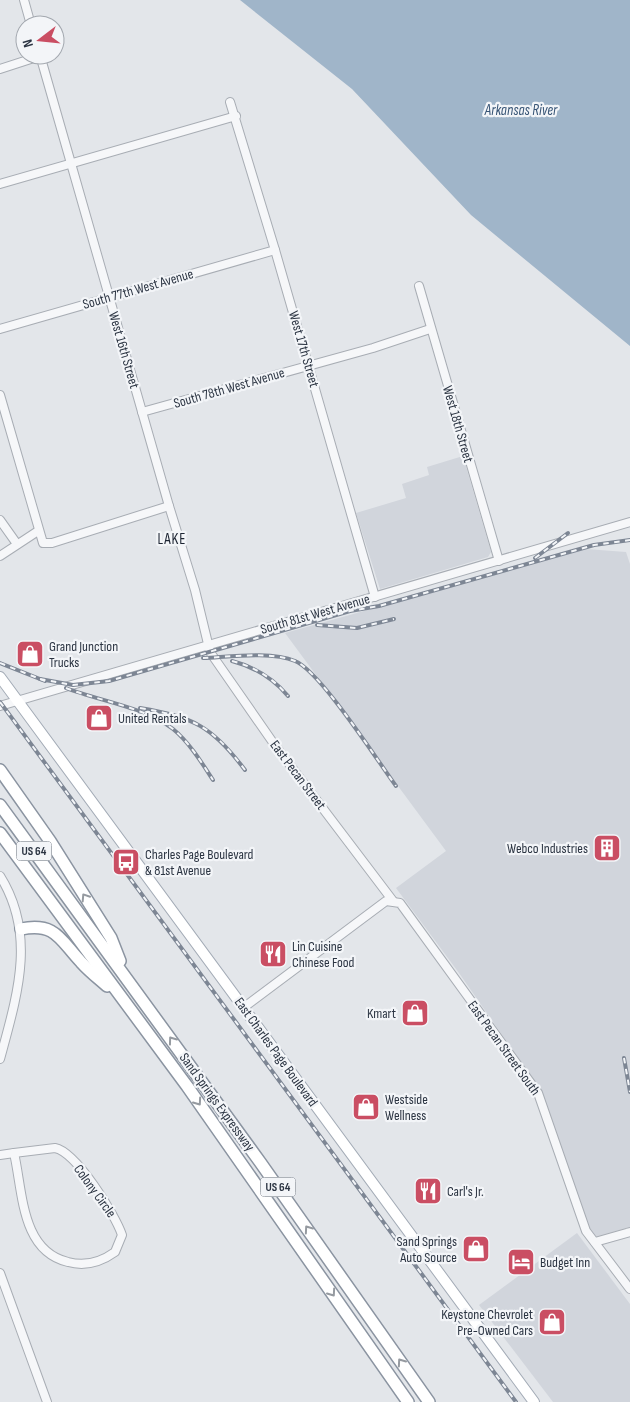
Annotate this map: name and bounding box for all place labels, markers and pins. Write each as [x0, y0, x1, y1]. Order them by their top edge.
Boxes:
place label: Grand Junction Trucks [49, 638, 118, 671]
shop icon: Grand Junction Trucks [15, 639, 45, 669]
shop icon: United Rentals [84, 703, 114, 733]
place label: United Rentals [118, 710, 187, 727]
building icon: Webco Industries [592, 833, 622, 863]
place label: Webco Industries [507, 840, 588, 857]
place label: Charles Page Boulevard & 81st Avenue [145, 846, 254, 879]
bus stop icon: Charles Page Boulevard & 81st Avenue [111, 847, 141, 877]
place label: Lin Cuisine Chinese Food [292, 938, 355, 971]
restaurant icon: Lin Cuisine Chinese Food [258, 939, 288, 969]
shop icon: Kmart [400, 998, 430, 1028]
place label: Kmart [367, 1005, 396, 1022]
place label: Westside Wellness [385, 1091, 428, 1124]
shop icon: Westside Wellness [351, 1092, 381, 1122]
restaurant icon: Carl's Jr. [413, 1176, 443, 1206]
place label: Carl's Jr. [447, 1183, 484, 1200]
place label: Sand Springs Auto Source [397, 1233, 457, 1266]
shop icon: Sand Springs Auto Source [461, 1234, 491, 1264]
hotel icon: Budget Inn [506, 1247, 536, 1277]
place label: Budget Inn [540, 1254, 590, 1271]
place label: Keystone Chevrolet Pre-Owned Cars [441, 1306, 533, 1339]
shop icon: Keystone Chevrolet Pre-Owned Cars [537, 1307, 567, 1337]

